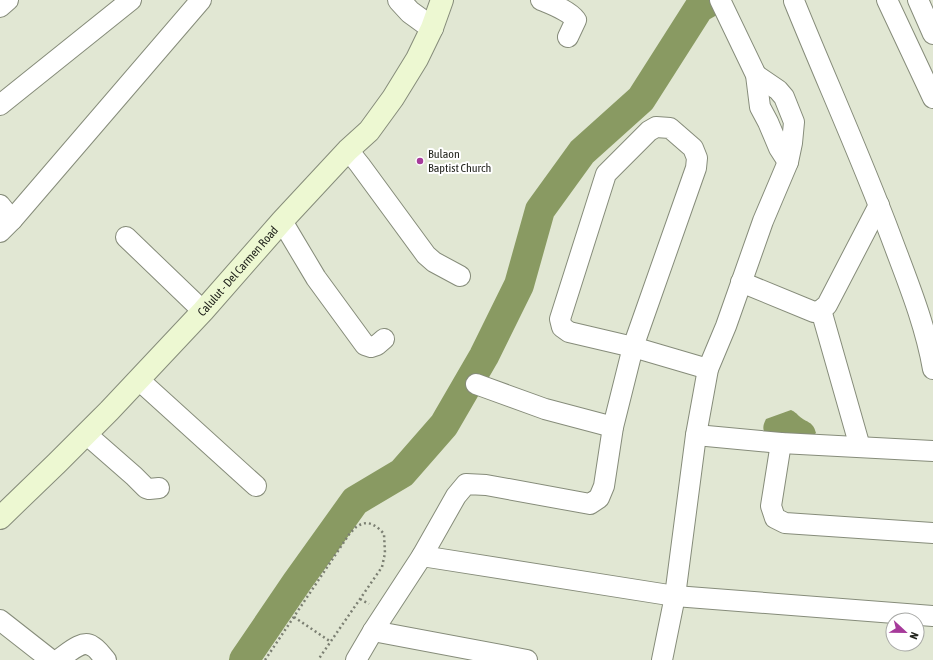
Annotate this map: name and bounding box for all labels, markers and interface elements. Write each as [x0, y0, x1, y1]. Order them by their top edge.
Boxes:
place label: Bulaon Baptist Church [428, 147, 491, 175]
marker: Bulaon Baptist Church [415, 156, 425, 166]
street label: Calulut - Del Carmen Road [195, 223, 281, 319]
north arrow [885, 612, 925, 652]
text: N [907, 630, 921, 641]

